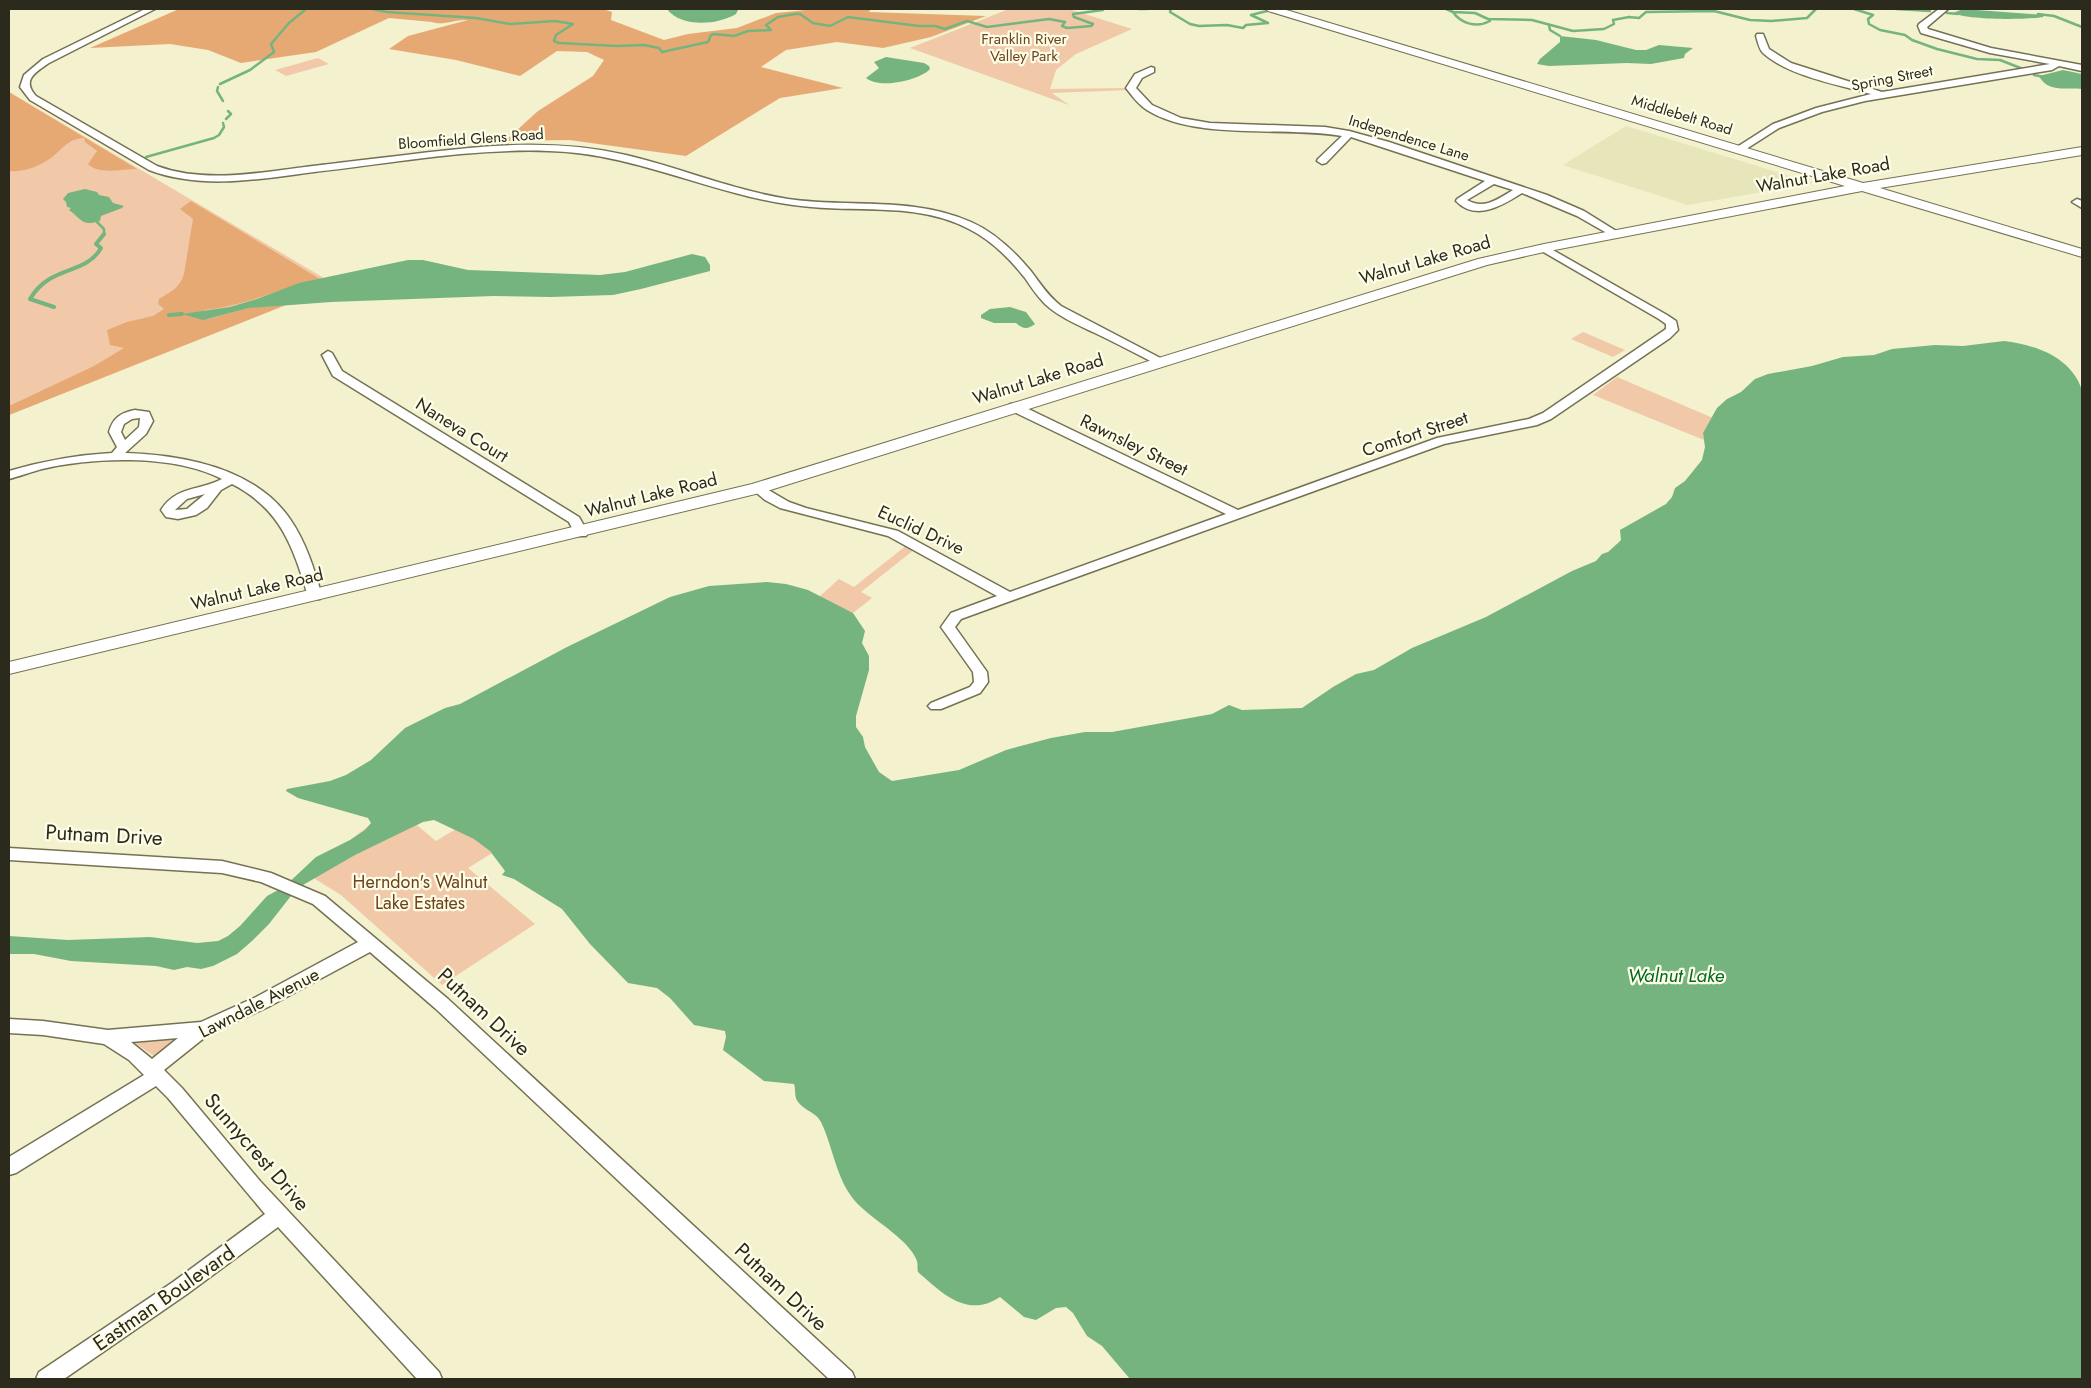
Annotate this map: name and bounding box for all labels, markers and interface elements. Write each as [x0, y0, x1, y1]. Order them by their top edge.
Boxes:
park label: Franklin River Valley Park [981, 28, 1068, 67]
street label: Spring Street [1849, 59, 1935, 97]
street label: Middlebelt Road [1629, 89, 1735, 141]
street label: Independence Lane [1346, 109, 1472, 167]
street label: Bloomfield Glens Road [397, 123, 545, 155]
street label: Walnut Lake Road [1754, 150, 1892, 200]
street label: Walnut Lake Road [1356, 229, 1494, 291]
street label: Walnut Lake Road [969, 347, 1107, 411]
street label: Naneva Court [411, 391, 514, 469]
street label: Comfort Street [1359, 404, 1472, 463]
street label: Rawnsley Street [1076, 408, 1193, 483]
street label: Walnut Lake Road [582, 466, 720, 524]
street label: Euclid Drive [874, 499, 968, 561]
street label: Walnut Lake Road [188, 561, 326, 617]
street label: Putnam Drive [44, 817, 164, 853]
park label: Herndon's Walnut Lake Estates [353, 869, 488, 916]
street label: Lawndale Avenue [194, 961, 324, 1045]
street label: Putnam Drive [431, 961, 537, 1063]
water label: Walnut Lake [1628, 962, 1725, 989]
street label: Sunnycrest Drive [197, 1086, 317, 1218]
street label: Putnam Drive [728, 1236, 834, 1338]
street label: Eastman Boulevard [87, 1238, 241, 1358]

